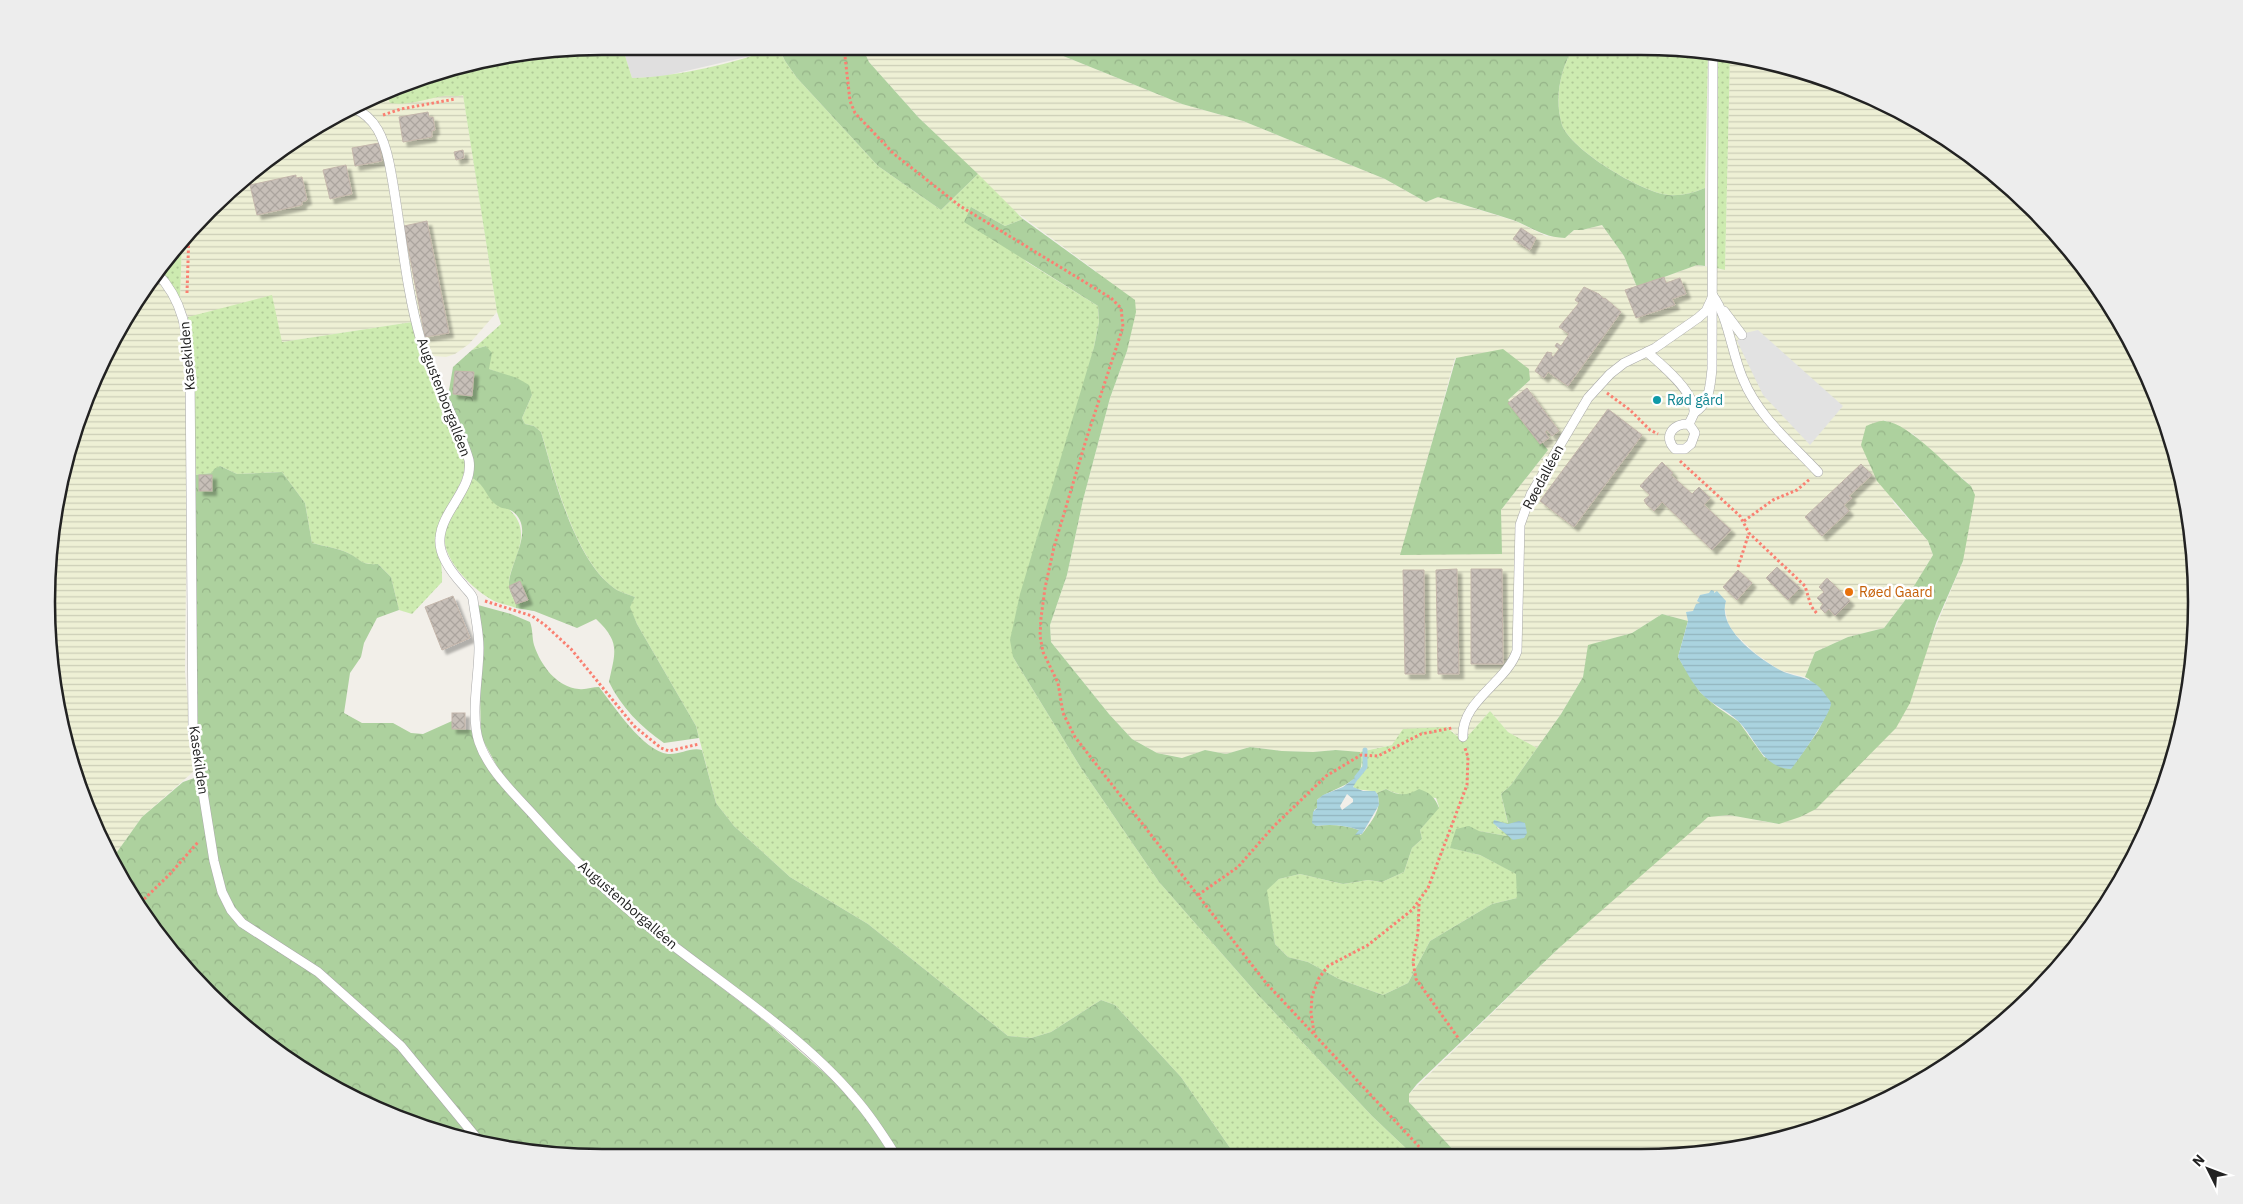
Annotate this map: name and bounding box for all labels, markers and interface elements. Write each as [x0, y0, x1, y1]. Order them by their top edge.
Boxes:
street label: Kasekilden [175, 321, 199, 391]
street label: Augustenborgalléen [413, 335, 475, 459]
place label: Rød gård [1667, 391, 1723, 409]
marker: Rød gård [1651, 394, 1663, 406]
street label: Røedalléen [1518, 441, 1568, 513]
place label: Røed Gaard [1859, 583, 1933, 601]
marker: Røed Gaard [1843, 586, 1855, 598]
street label: Kasekilden [185, 725, 213, 795]
street label: Augustenborgalléen [575, 857, 681, 953]
north arrow [2183, 1144, 2233, 1194]
text: N [2188, 1151, 2208, 1170]

